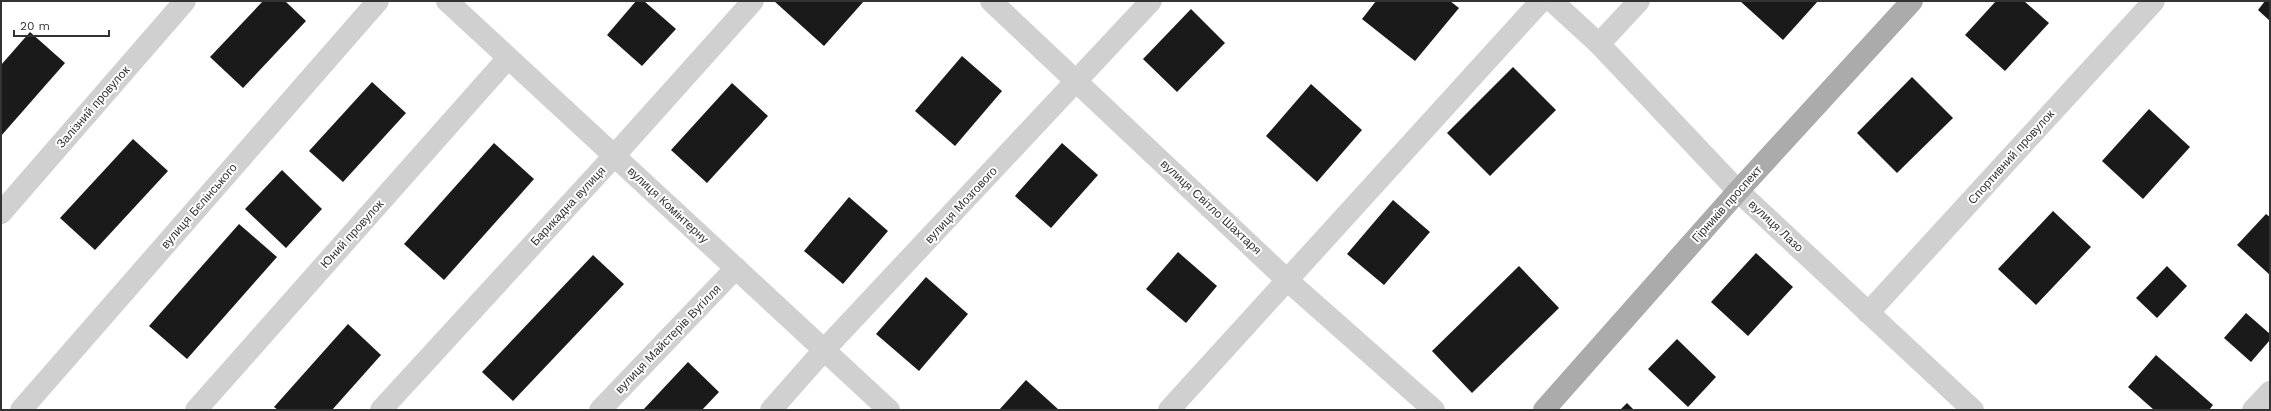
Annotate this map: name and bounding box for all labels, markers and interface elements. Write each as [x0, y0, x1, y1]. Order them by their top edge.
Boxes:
scale bar [14, 12, 109, 38]
text: 20 m [20, 19, 50, 33]
street label: Залізний провулок [54, 63, 133, 151]
street label: Спортивний провулок [1965, 107, 2057, 207]
street label: вулиця Світло Шахтаря [1158, 157, 1264, 257]
street label: вулиця Бєлінського [158, 160, 240, 252]
street label: Барикадна вулиця [528, 163, 608, 249]
street label: Гірників проспект [1689, 163, 1765, 245]
street label: вулиця Комінтерну [625, 164, 711, 246]
street label: вулиця Мозгового [922, 164, 1000, 246]
street label: Юний провулок [318, 196, 387, 271]
street label: вулиця Лазо [1746, 197, 1806, 255]
street label: вулиця Майстерів Вугілля [612, 282, 724, 396]

